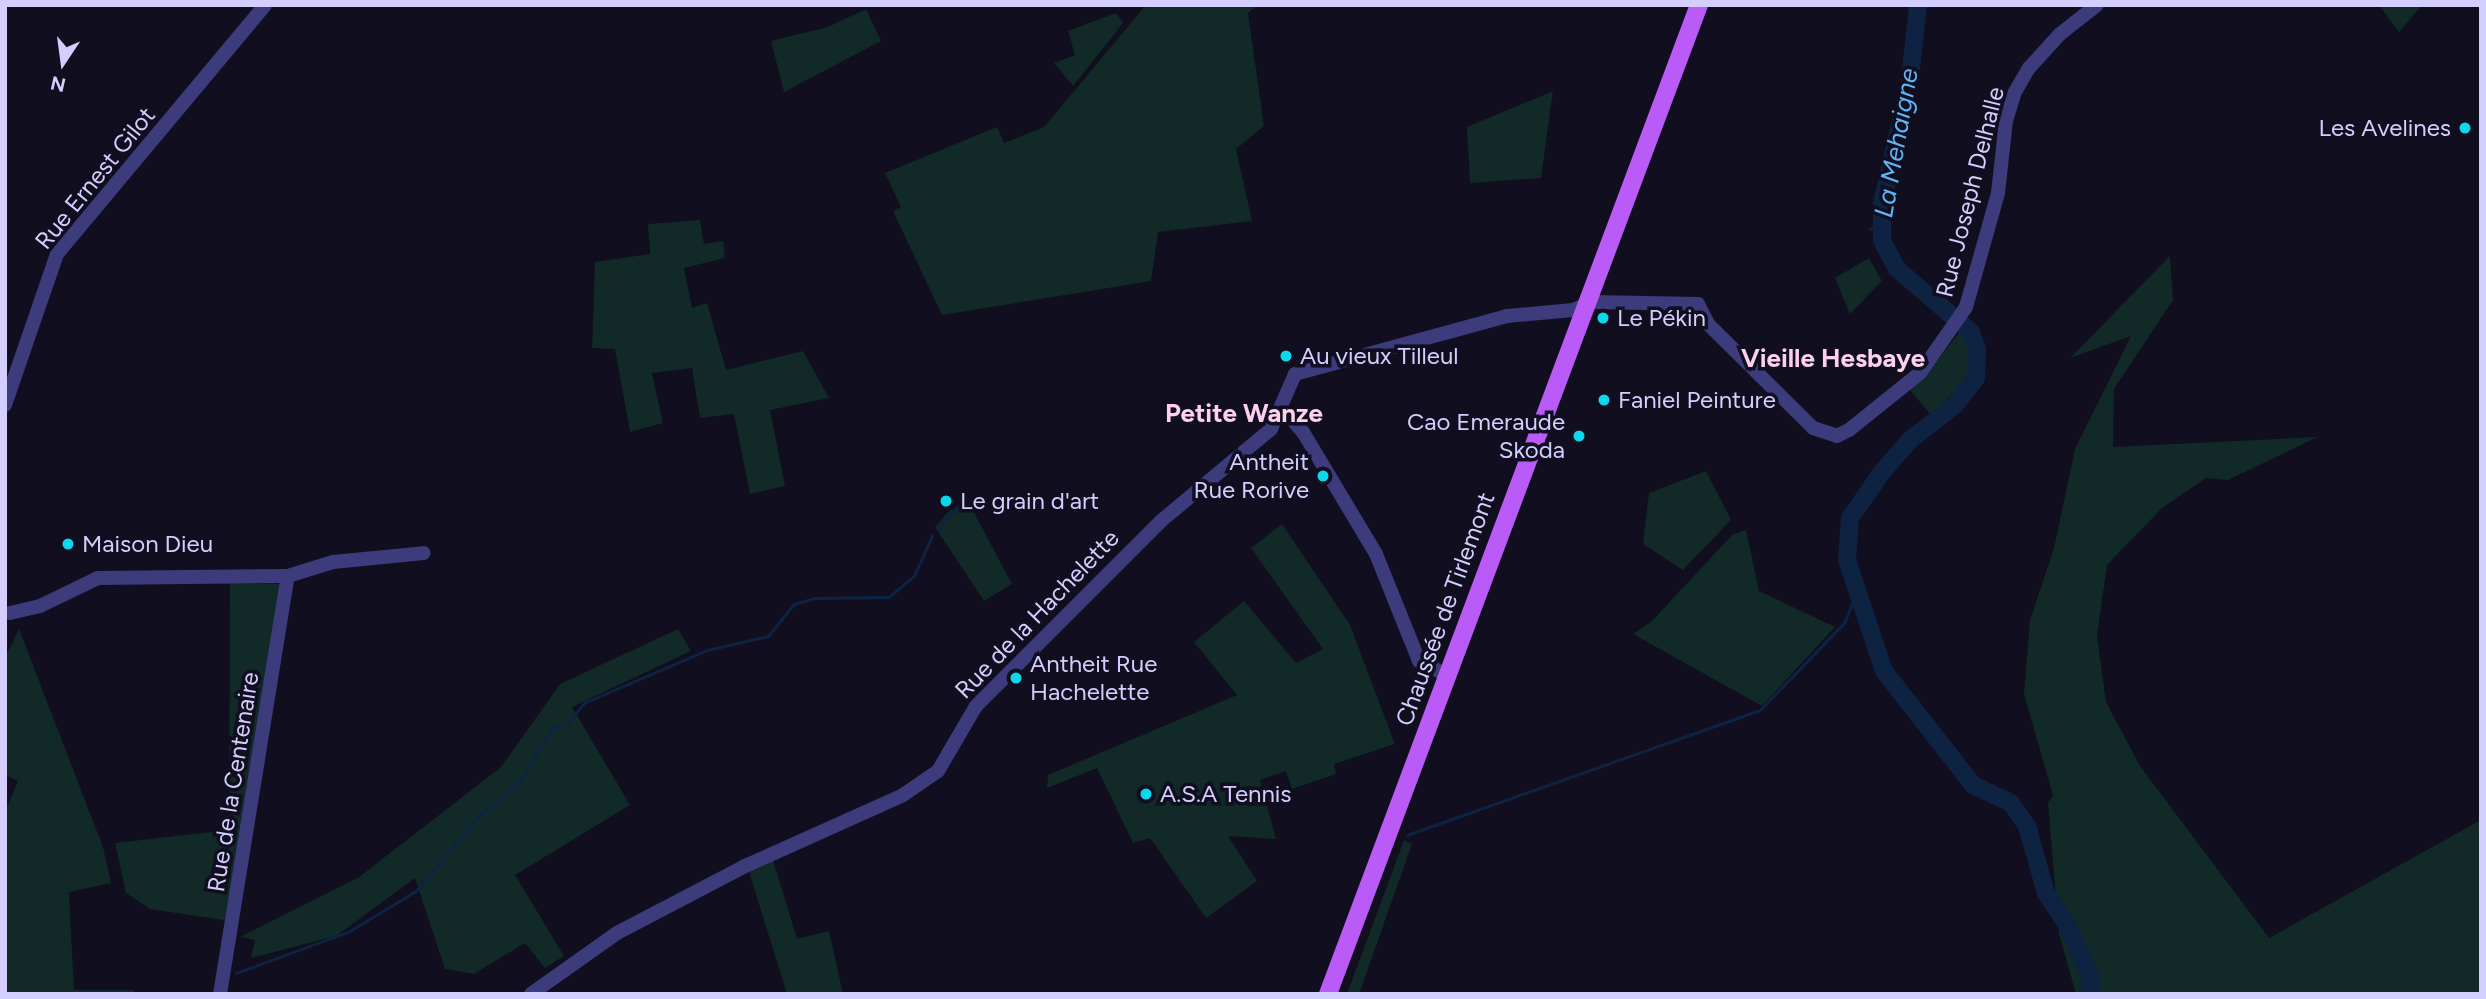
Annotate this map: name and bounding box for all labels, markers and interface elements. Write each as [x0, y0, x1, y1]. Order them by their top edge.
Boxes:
north arrow [28, 28, 98, 98]
water label: La Mehaigne [1869, 66, 1925, 220]
text: N [48, 71, 68, 97]
street label: Rue Joseph Delhalle [1930, 84, 2010, 300]
street label: Rue Ernest Gilot [29, 101, 161, 255]
place label: Les Avelines [2319, 114, 2451, 142]
marker: Les Avelines [2457, 120, 2473, 136]
place label: Le Pékin [1617, 304, 1706, 332]
marker: Le Pékin [1595, 310, 1611, 326]
place label: Au vieux Tilleul [1300, 342, 1459, 370]
district label: Vieille Hesbaye [1741, 343, 1925, 375]
marker: Au vieux Tilleul [1278, 348, 1294, 364]
place label: Faniel Peinture [1618, 386, 1776, 414]
marker: Faniel Peinture [1596, 392, 1612, 408]
district label: Petite Wanze [1165, 398, 1323, 430]
place label: Cao Emeraude Skoda [1407, 408, 1565, 464]
marker: Cao Emeraude Skoda [1571, 428, 1587, 444]
place label: Antheit Rue Rorive [1194, 448, 1309, 504]
marker: Antheit Rue Rorive [1315, 468, 1331, 484]
place label: Le grain d'art [960, 487, 1099, 515]
street label: Chaussée de Tirlemont [1389, 488, 1501, 730]
marker: Le grain d'art [938, 493, 954, 509]
street label: Rue de la Hachelette [949, 524, 1125, 704]
place label: Maison Dieu [82, 530, 213, 558]
marker: Maison Dieu [60, 536, 76, 552]
place label: Antheit Rue Hachelette [1030, 650, 1157, 706]
street label: Rue de la Centenaire [201, 670, 265, 894]
marker: Antheit Rue Hachelette [1008, 670, 1024, 686]
place label: A.S.A Tennis [1160, 780, 1292, 808]
marker: A.S.A Tennis [1138, 786, 1154, 802]

